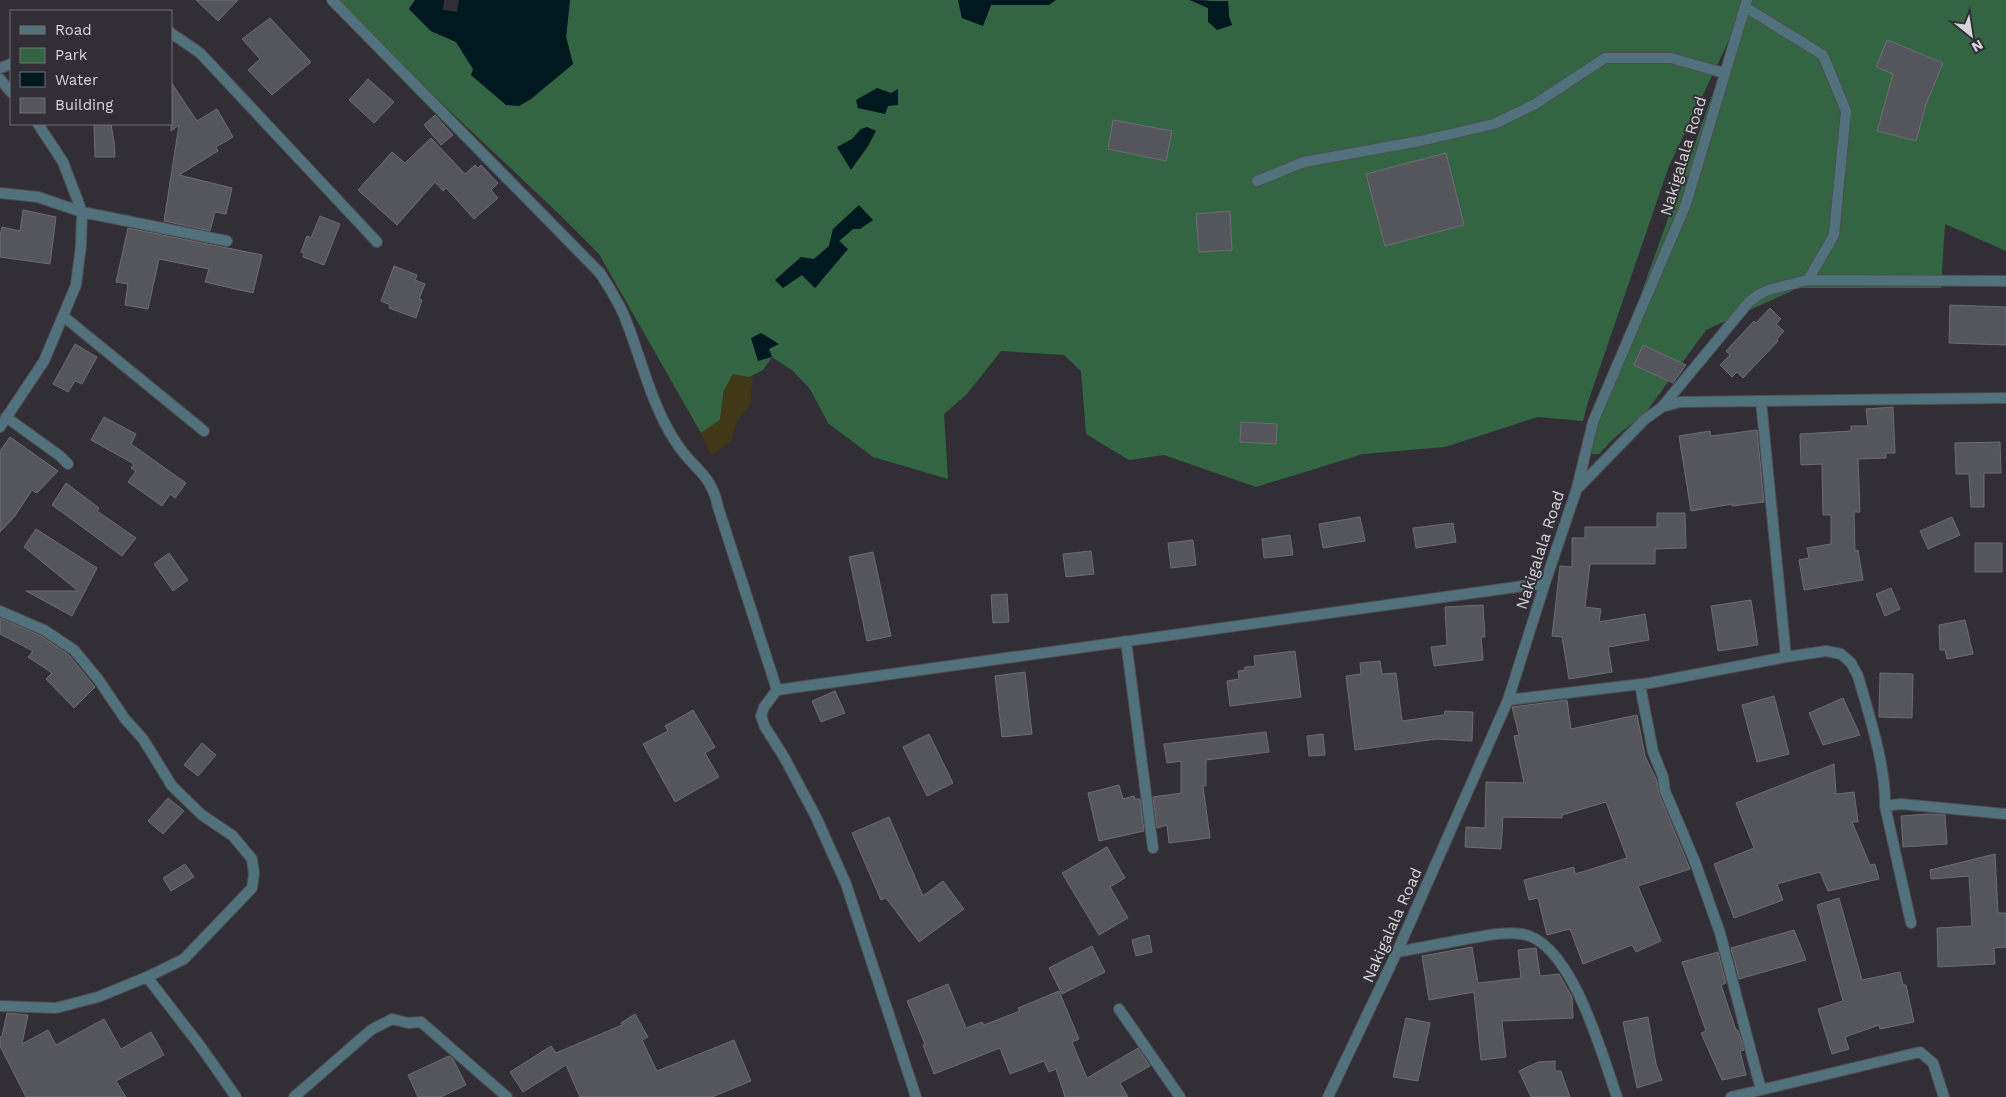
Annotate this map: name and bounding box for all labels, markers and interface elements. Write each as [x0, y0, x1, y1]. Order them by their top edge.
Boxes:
legend [10, 10, 172, 125]
north arrow [1946, 10, 1996, 60]
text: Road [55, 21, 92, 39]
text: N [1969, 37, 1986, 56]
text: Park [55, 46, 88, 64]
text: Water [55, 71, 98, 89]
street label: Nakigalala Road [1656, 94, 1710, 218]
text: Building [55, 96, 113, 114]
street label: Nakigalala Road [1512, 488, 1568, 612]
street label: Nakigalala Road [1358, 865, 1426, 985]

